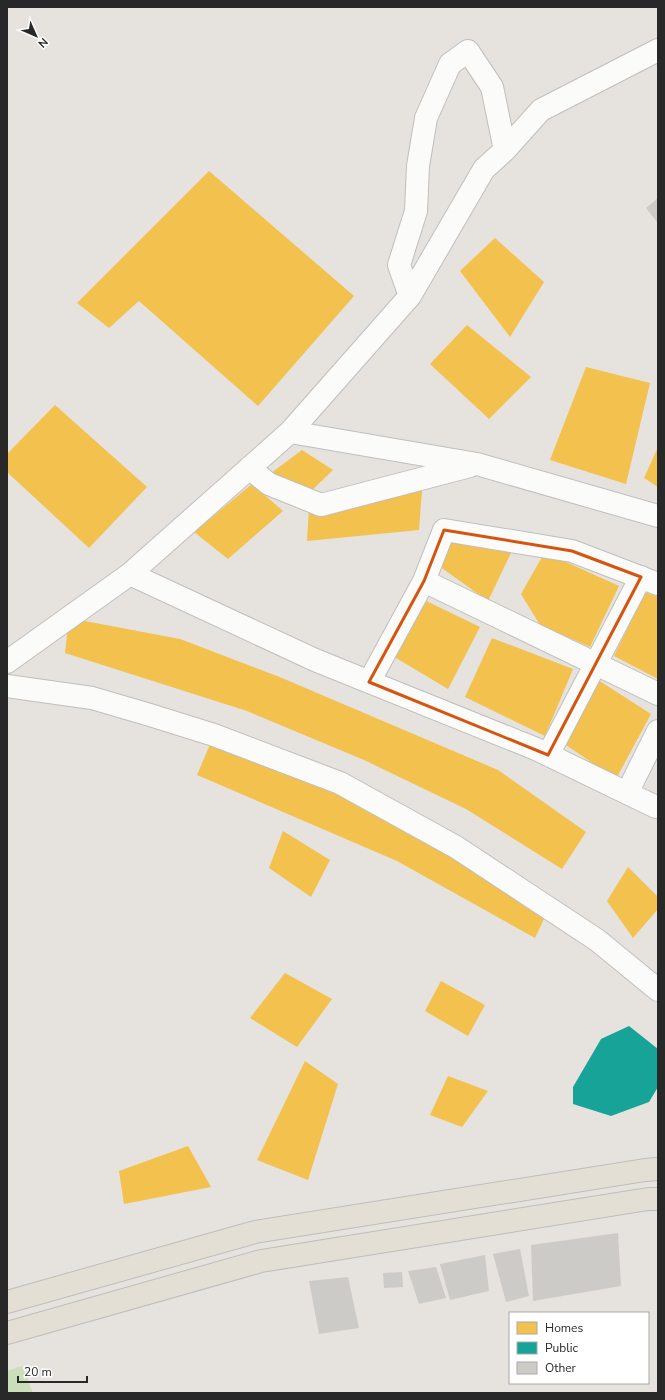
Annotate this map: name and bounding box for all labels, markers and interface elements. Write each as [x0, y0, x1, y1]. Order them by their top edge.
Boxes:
north arrow [16, 16, 56, 56]
text: N [35, 35, 51, 51]
legend [509, 1312, 649, 1384]
text: Homes [545, 1320, 583, 1336]
text: Public [545, 1340, 579, 1356]
scale bar [18, 1358, 87, 1384]
text: Other [545, 1360, 577, 1376]
text: 20 m [24, 1364, 52, 1380]

